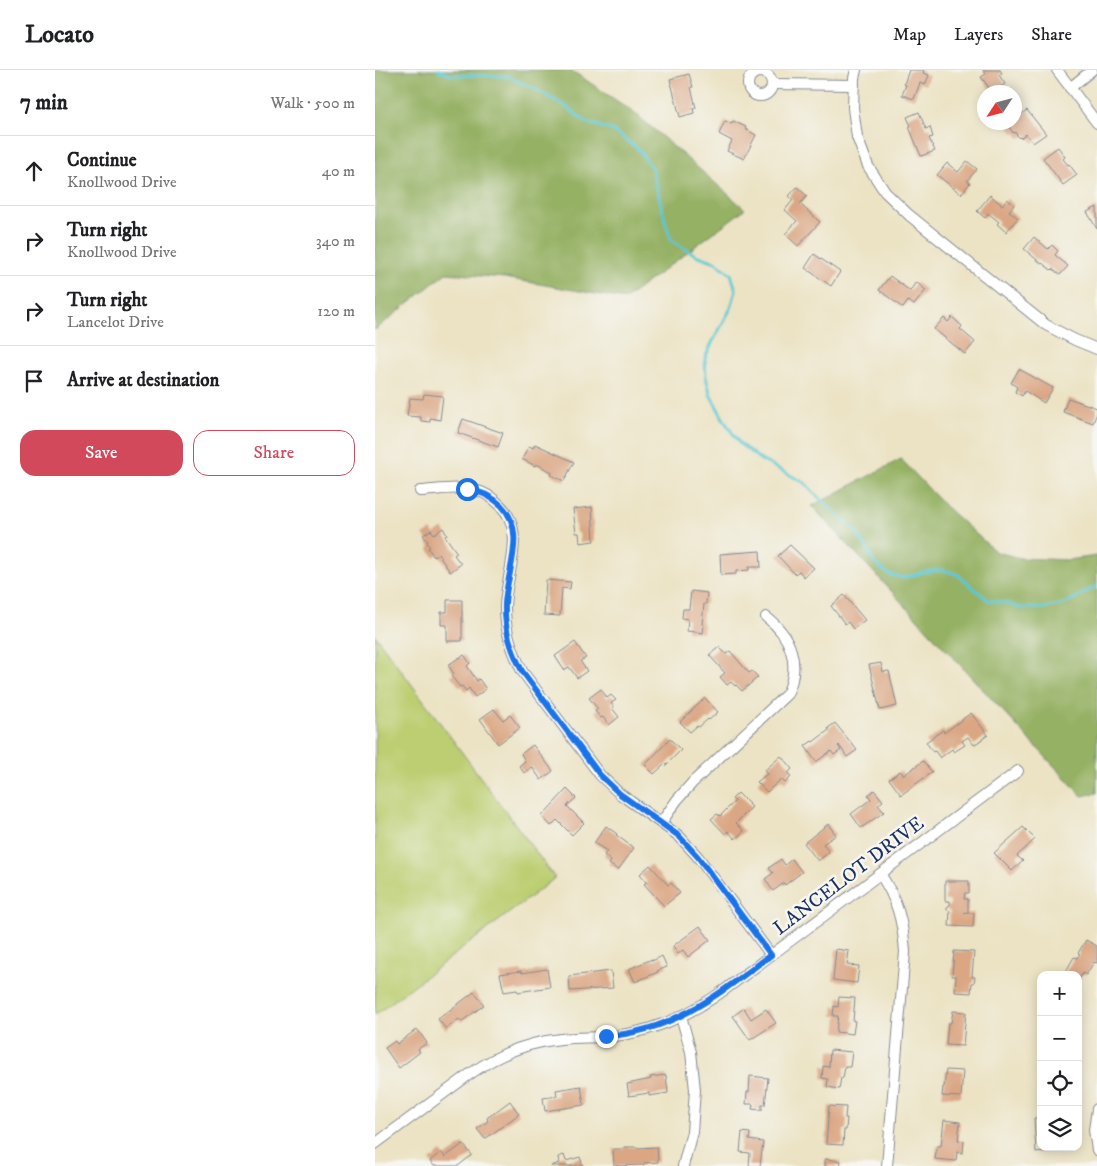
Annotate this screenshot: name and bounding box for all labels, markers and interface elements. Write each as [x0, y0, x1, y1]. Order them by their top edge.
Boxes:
text: Locato [25, 20, 94, 50]
text: Map [893, 24, 926, 46]
text: Layers [954, 24, 1003, 46]
text: Share [1031, 24, 1072, 46]
north arrow [977, 85, 1022, 130]
text: 7 min [20, 90, 68, 116]
text: Walk · 500 m [270, 93, 355, 113]
text: Continue [67, 149, 137, 172]
icon: ahead [20, 157, 48, 185]
text: 40 m [322, 161, 355, 181]
text: Knollwood Drive [67, 172, 177, 192]
text: Turn right [67, 219, 147, 242]
icon: right [20, 227, 48, 255]
text: 340 m [316, 231, 355, 251]
text: Knollwood Drive [67, 242, 177, 262]
text: Turn right [67, 289, 147, 312]
icon: right [20, 297, 48, 325]
text: 120 m [317, 301, 355, 321]
text: Lancelot Drive [67, 312, 164, 332]
icon: arrive [20, 367, 48, 395]
text: Arrive at destination [67, 369, 219, 392]
button: Save [20, 430, 183, 476]
button: Share [193, 430, 355, 476]
route start [456, 478, 479, 501]
street label: LANCELOT DRIVE [769, 811, 929, 941]
map controls [1037, 971, 1082, 1151]
button: + [1037, 971, 1082, 1016]
button: − [1037, 1016, 1082, 1061]
route end [595, 1025, 618, 1048]
button: locate [1037, 1061, 1082, 1106]
button: layers [1037, 1106, 1082, 1151]

